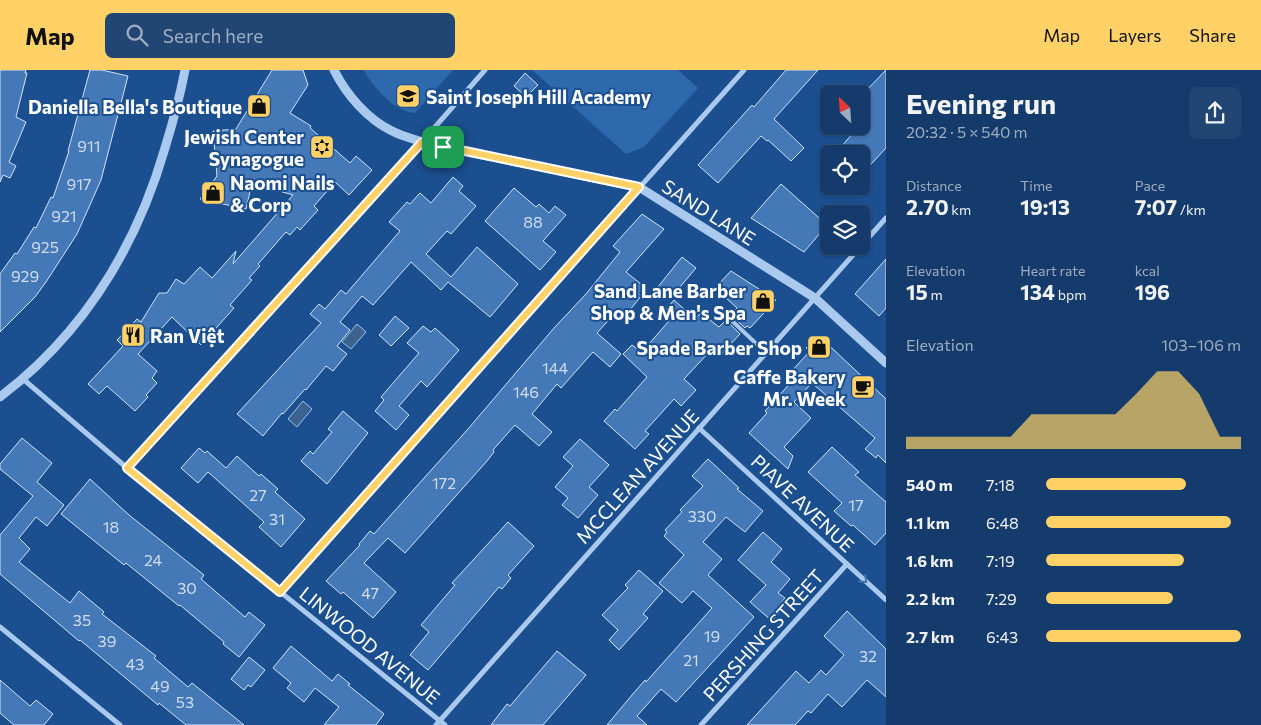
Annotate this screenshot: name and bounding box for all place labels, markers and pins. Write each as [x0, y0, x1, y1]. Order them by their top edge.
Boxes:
school or university icon: Saint Joseph Hill Academy [395, 83, 421, 109]
place label: Saint Joseph Hill Academy [426, 85, 652, 108]
shop icon: Daniella Bella's Boutique [246, 93, 272, 119]
place label: Daniella Bella's Boutique [28, 95, 242, 118]
place label: Jewish Center Synagogue [184, 125, 304, 170]
pin [422, 126, 464, 168]
synagogue icon: Jewish Center Synagogue [309, 134, 335, 160]
place label: Naomi Nails & Corp [230, 171, 335, 216]
shop icon: Naomi Nails & Corp [200, 180, 226, 206]
place label: Sand Lane Barber Shop & Men's Spa [591, 279, 746, 324]
shop icon: Sand Lane Barber Shop & Men's Spa [750, 288, 776, 314]
restaurant icon: Ran Việt [120, 322, 146, 348]
place label: Ran Việt [150, 324, 224, 348]
shop icon: Spade Barber Shop [806, 334, 832, 360]
place label: Spade Barber Shop [636, 336, 802, 359]
place label: Caffe Bakery Mr. Week [733, 365, 847, 410]
cafe icon: Caffe Bakery Mr. Week [850, 374, 876, 400]

